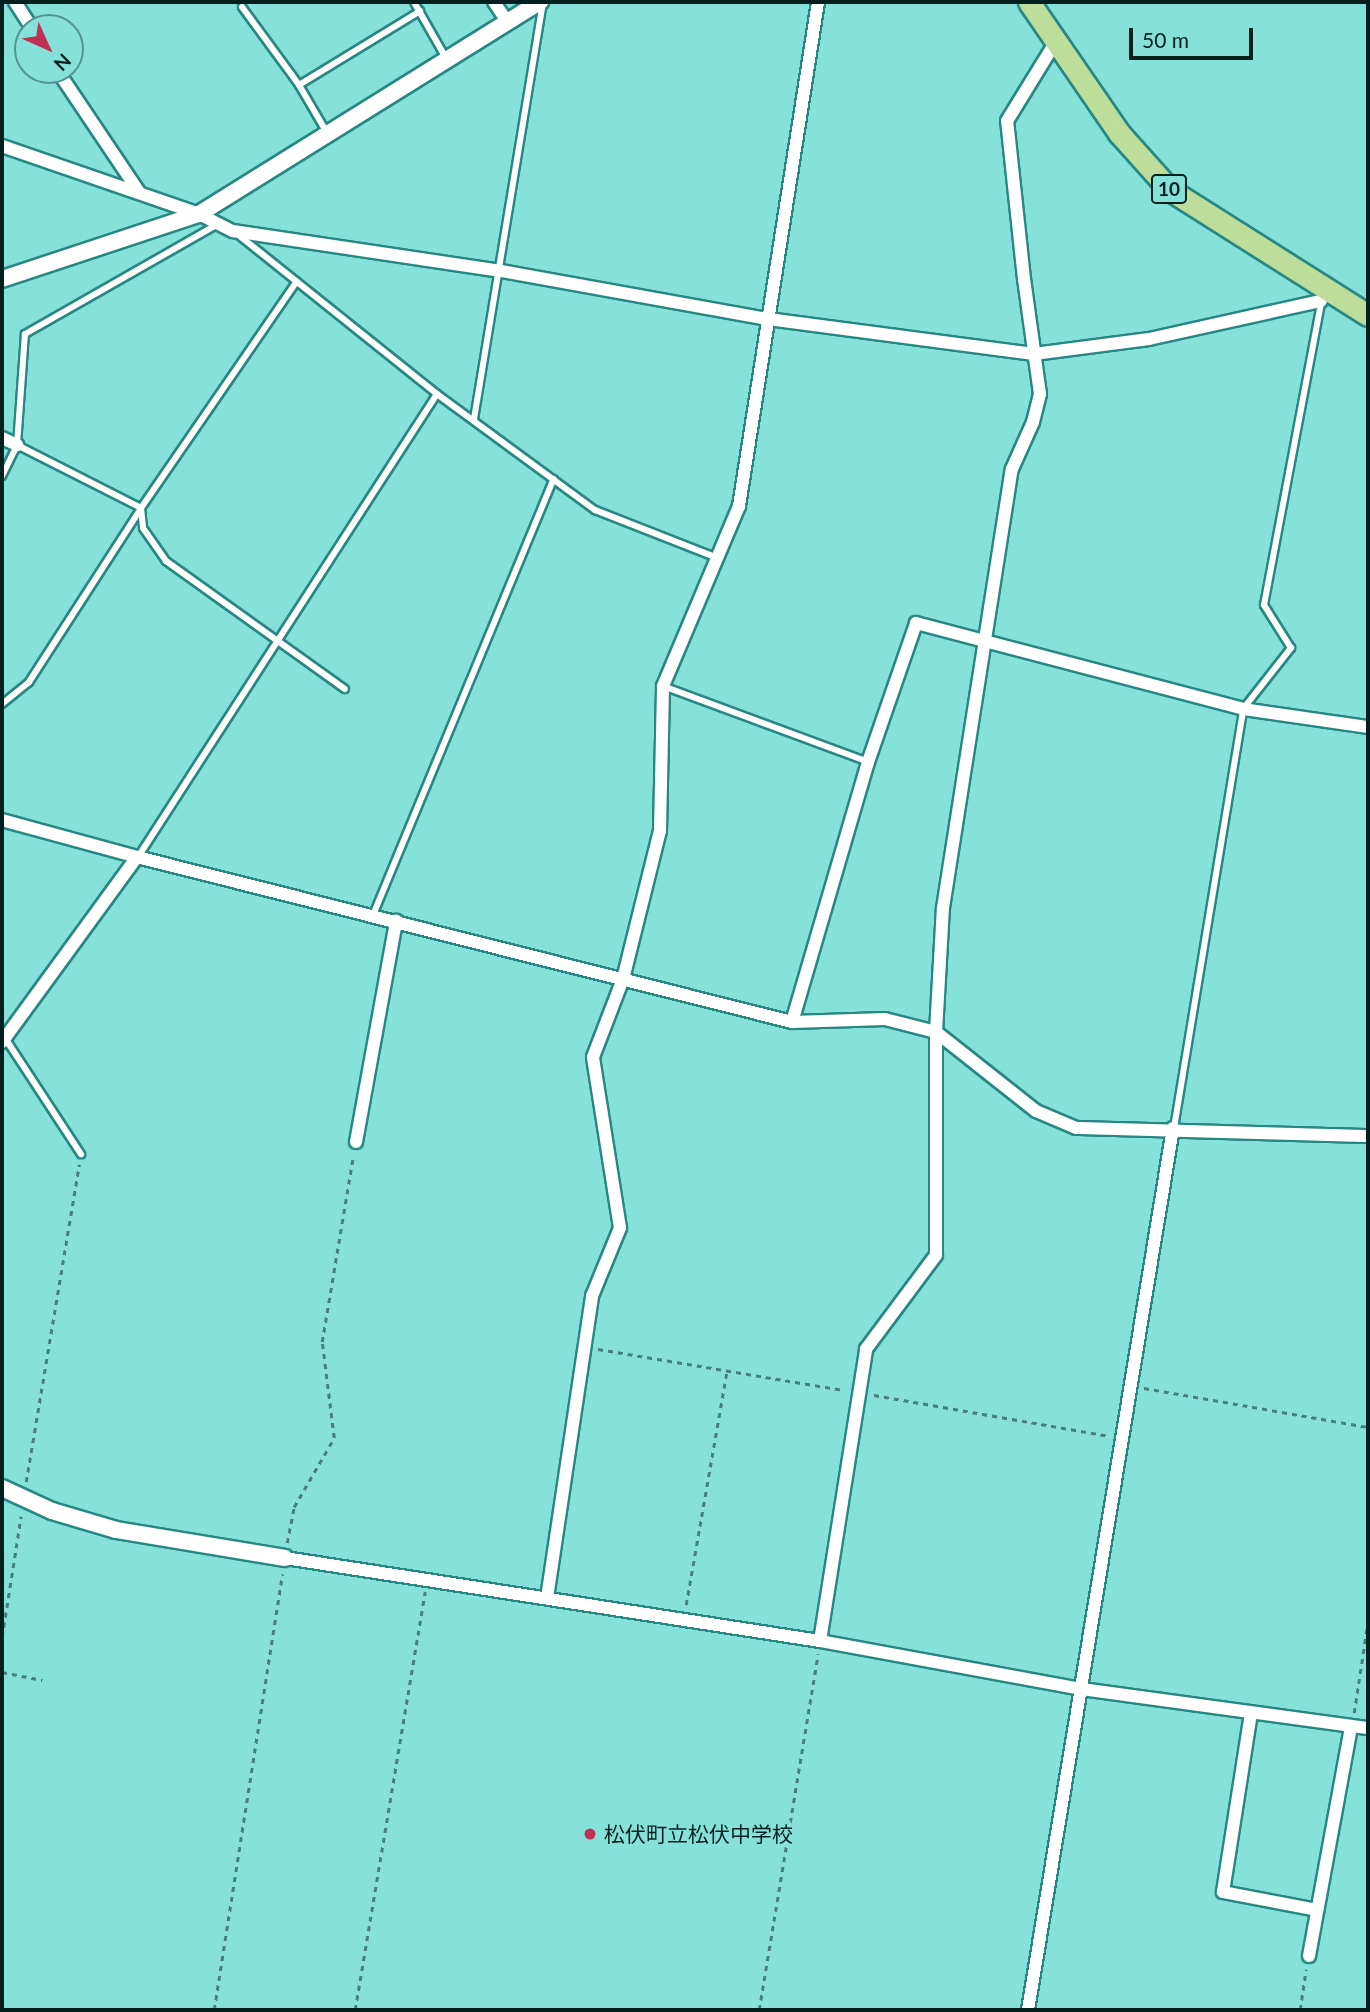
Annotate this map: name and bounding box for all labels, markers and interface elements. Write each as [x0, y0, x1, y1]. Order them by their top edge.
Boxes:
north arrow [14, 14, 84, 84]
scale bar [1132, 14, 1256, 58]
text: 50 m [1142, 27, 1189, 52]
text: N [49, 49, 76, 76]
road number: 10 [1150, 174, 1188, 204]
place label: 松伏町立松伏中学校 [604, 1821, 793, 1847]
marker: 松伏町立松伏中学校 [582, 1826, 598, 1842]

